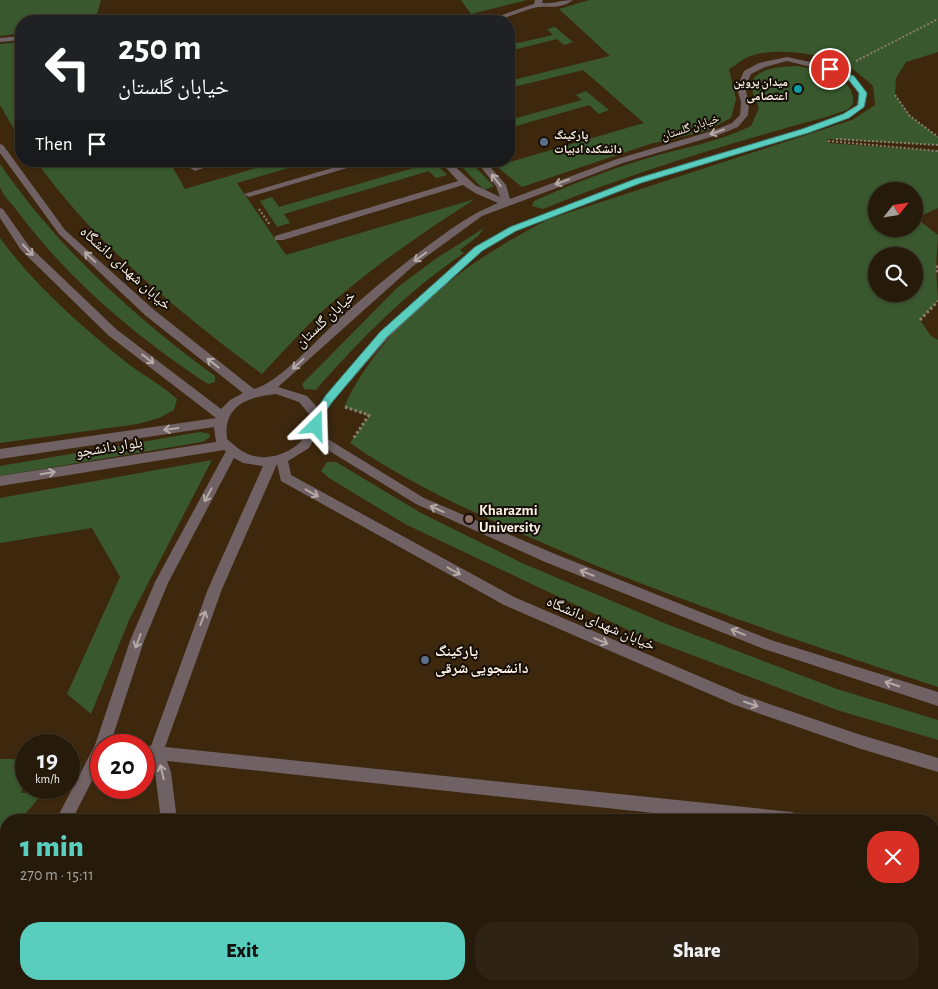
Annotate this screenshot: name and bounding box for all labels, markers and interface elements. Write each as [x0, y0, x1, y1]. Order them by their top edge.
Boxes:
text: 250 m [118, 31, 201, 66]
icon: left [35, 35, 100, 100]
pin [809, 48, 851, 90]
icon: arrive [816, 55, 844, 83]
text: خیابان گلستان [118, 76, 229, 98]
place label: میدان پروین اعتصامی [734, 76, 788, 104]
marker: میدان پروین اعتصامی [792, 83, 804, 95]
street label: خیابان گلستان [659, 112, 721, 143]
one-way arrow [710, 128, 725, 137]
place label: پارکینگ دانشکده ادبیات [554, 129, 622, 156]
icon: arrive [83, 130, 111, 158]
text: Then [35, 135, 73, 154]
marker: پارکینگ دانشکده ادبیات [538, 136, 550, 148]
one-way arrow [491, 174, 502, 187]
one-way arrow [555, 178, 571, 187]
north arrow [868, 182, 922, 238]
map controls [868, 182, 923, 302]
street label: خیابان شهدای دانشگاه [76, 224, 174, 315]
one-way arrow [22, 243, 34, 256]
button: search [868, 247, 923, 302]
one-way arrow [83, 251, 96, 263]
one-way arrow [413, 252, 427, 262]
street label: خیابان گلستان [293, 288, 360, 352]
one-way arrow [141, 354, 154, 365]
one-way arrow [206, 358, 220, 368]
one-way arrow [292, 358, 304, 370]
position arrow [289, 399, 341, 451]
one-way arrow [164, 425, 180, 435]
street label: بلوار دانشجو [75, 435, 144, 461]
one-way arrow [40, 467, 56, 477]
one-way arrow [203, 487, 213, 502]
one-way arrow [304, 488, 319, 498]
one-way arrow [430, 503, 445, 513]
place label: Kharazmi University [479, 503, 541, 535]
marker: Kharazmi University [463, 513, 475, 525]
one-way arrow [447, 566, 462, 576]
one-way arrow [579, 567, 594, 576]
street label: خیابان شهدای دانشگاه [543, 594, 658, 655]
one-way arrow [199, 611, 208, 627]
one-way arrow [731, 627, 746, 637]
one-way arrow [133, 633, 142, 648]
one-way arrow [593, 636, 608, 646]
place label: پارکینگ دانشجویی شرقی [435, 644, 528, 677]
marker: پارکینگ دانشجویی شرقی [419, 654, 431, 666]
one-way arrow [884, 679, 900, 689]
one-way arrow [743, 699, 759, 709]
speed limit sign: 20 [90, 734, 155, 799]
text: 19 [37, 748, 58, 773]
one-way arrow [157, 764, 166, 780]
text: km/h [35, 773, 60, 785]
button: close [867, 831, 919, 883]
text: 1 min [20, 832, 84, 862]
text: 270 m · 15:11 [20, 867, 94, 883]
button: Exit [20, 922, 465, 980]
button: Share [475, 922, 919, 980]

